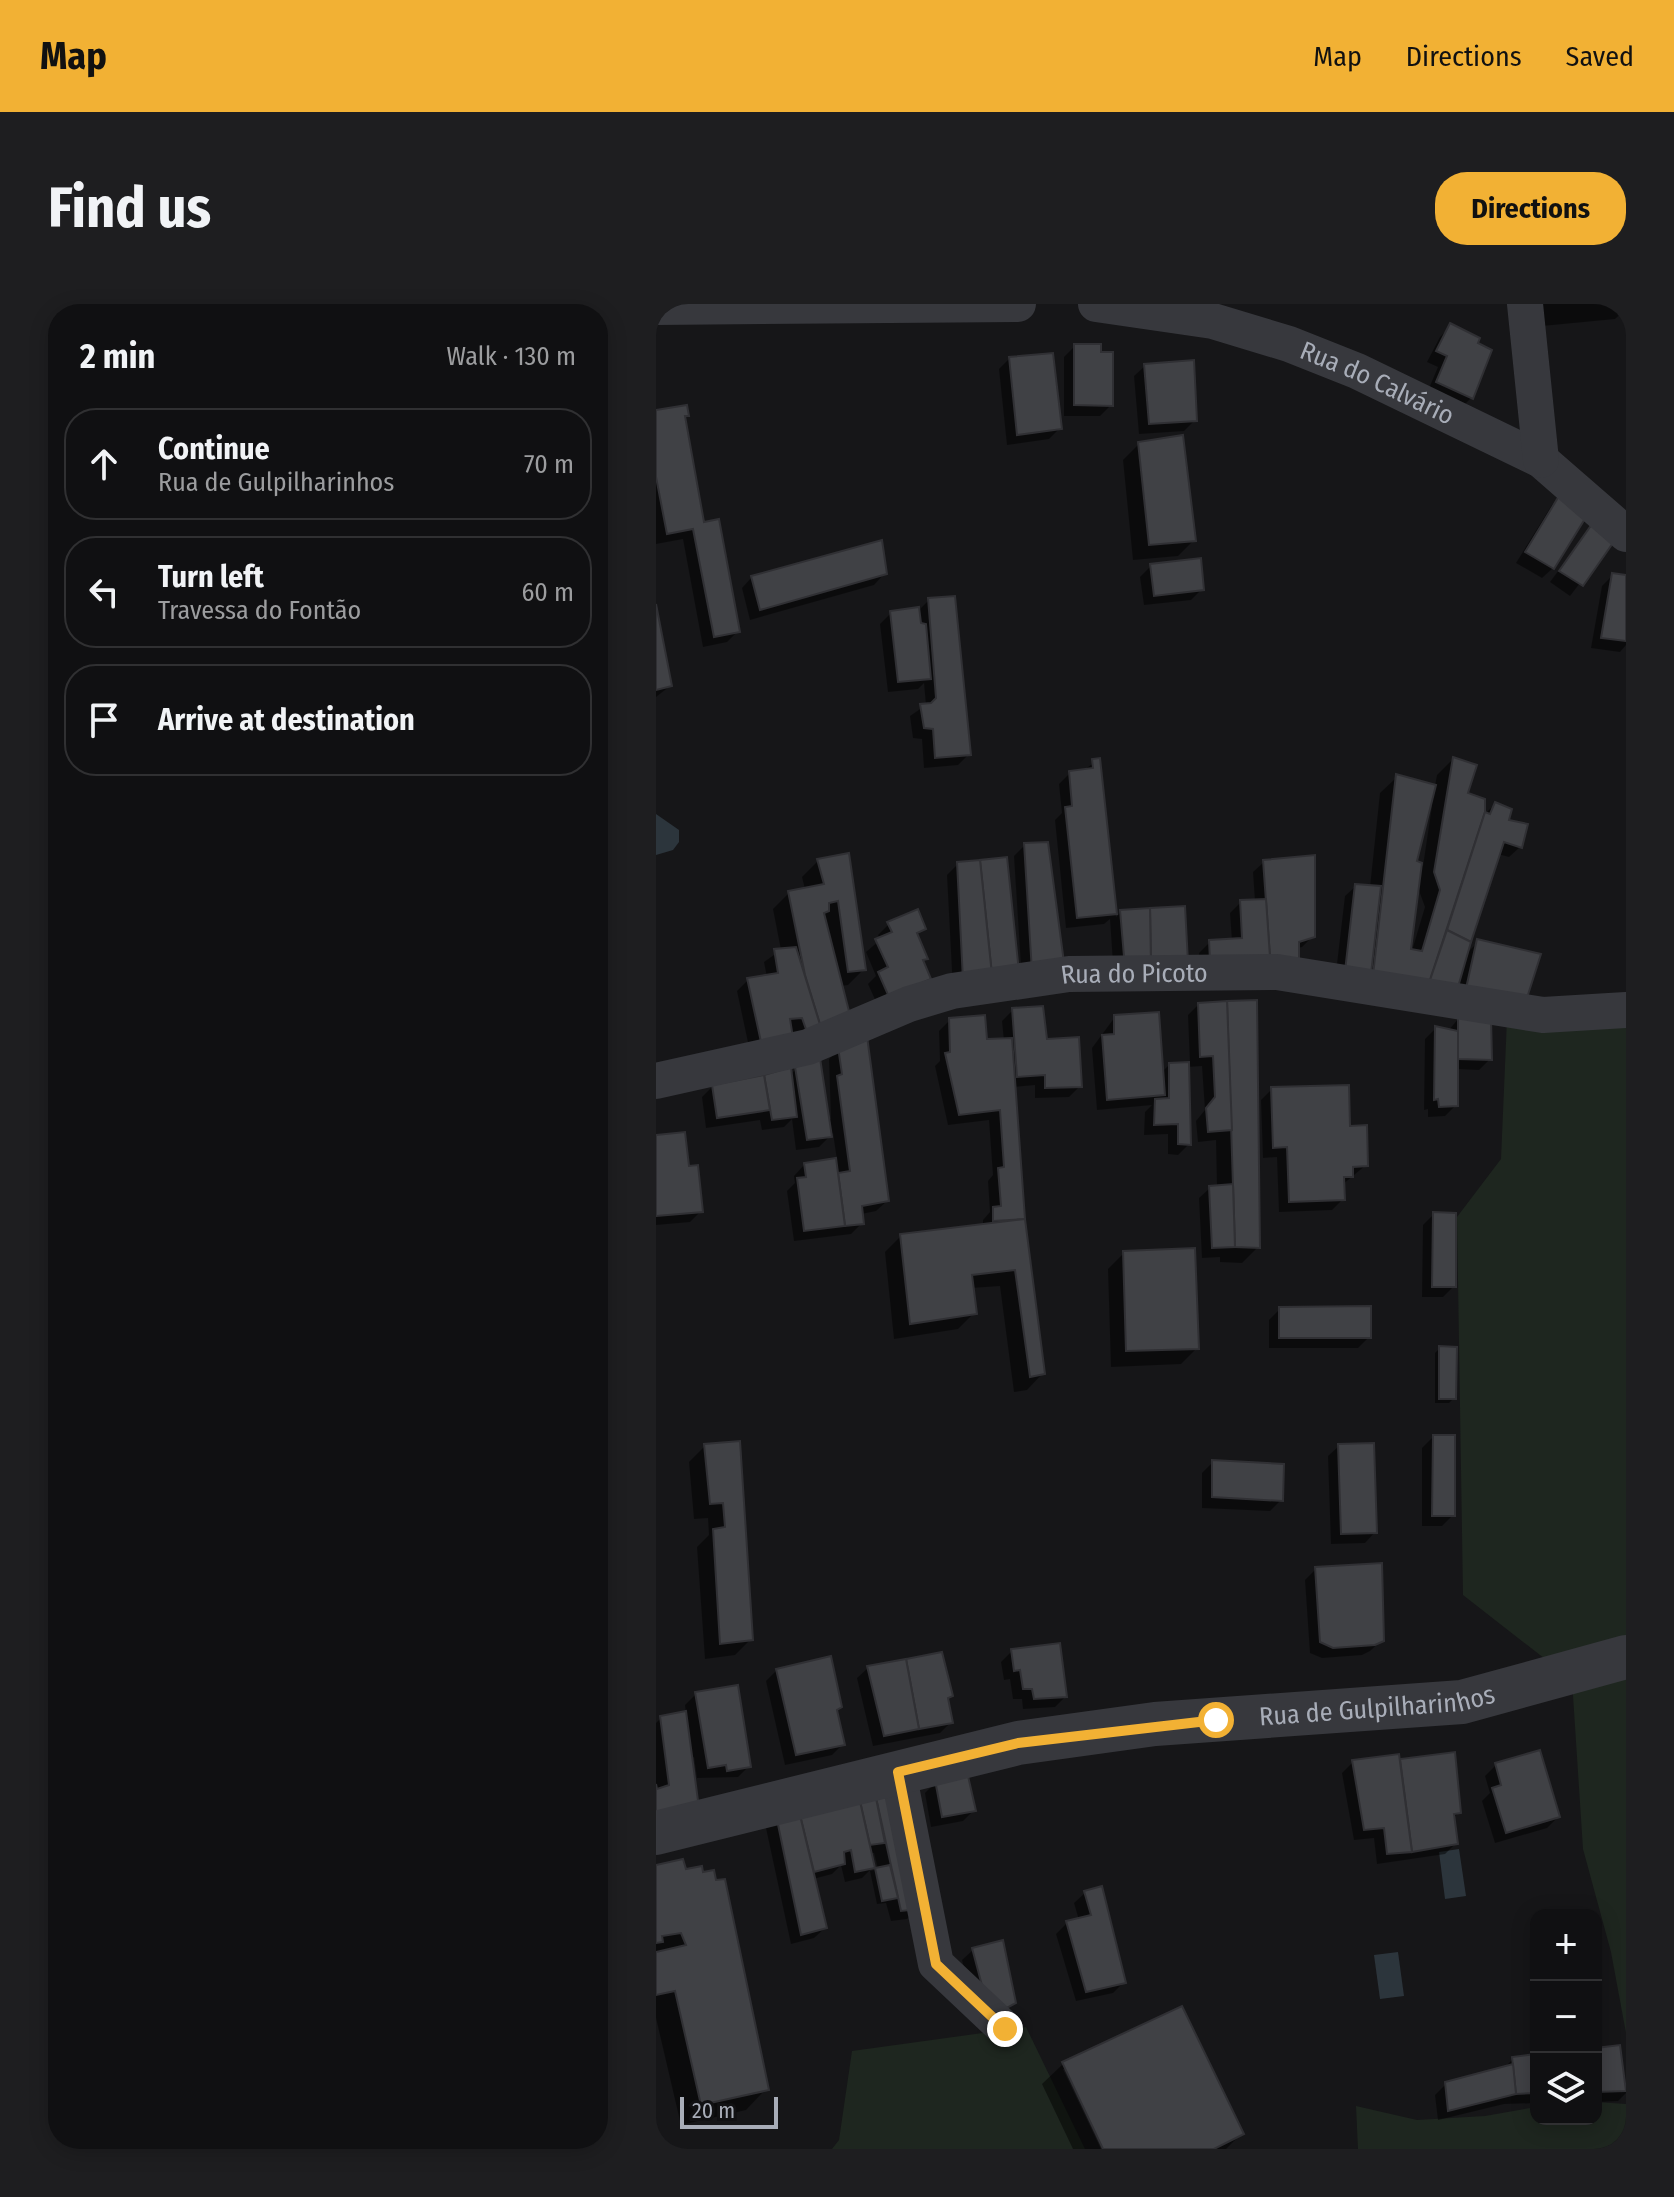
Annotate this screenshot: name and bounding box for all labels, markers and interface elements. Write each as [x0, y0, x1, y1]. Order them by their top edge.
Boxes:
text: Map [40, 33, 107, 79]
text: Map [1313, 40, 1362, 73]
text: Directions [1406, 40, 1522, 73]
text: Saved [1566, 40, 1634, 73]
button: Directions [1435, 172, 1626, 245]
text: Find us [48, 175, 211, 242]
street label: Rua do Calvário [1296, 335, 1459, 432]
text: 2 min [80, 336, 155, 377]
text: Walk · 130 m [447, 341, 576, 372]
text: Continue [158, 431, 270, 467]
icon: ahead [82, 442, 126, 486]
text: 70 m [524, 449, 574, 480]
text: Rua de Gulpilharinhos [158, 467, 394, 498]
text: Turn left [158, 559, 264, 595]
icon: left [82, 570, 126, 614]
text: 60 m [521, 577, 574, 608]
text: Travessa do Fontão [158, 595, 361, 626]
icon: arrive [82, 698, 126, 742]
text: Arrive at destination [158, 702, 415, 738]
street label: Rua do Picoto [1059, 958, 1208, 991]
street label: Rua de Gulpilharinhos [1258, 1679, 1498, 1732]
route start [1198, 1702, 1234, 1738]
map controls [1530, 1909, 1602, 2125]
button: + [1530, 1909, 1602, 1981]
button: − [1530, 1981, 1602, 2053]
route end [987, 2011, 1023, 2047]
button: layers [1530, 2053, 1602, 2125]
scale bar [680, 2093, 778, 2129]
text: 20 m [692, 2097, 735, 2124]

